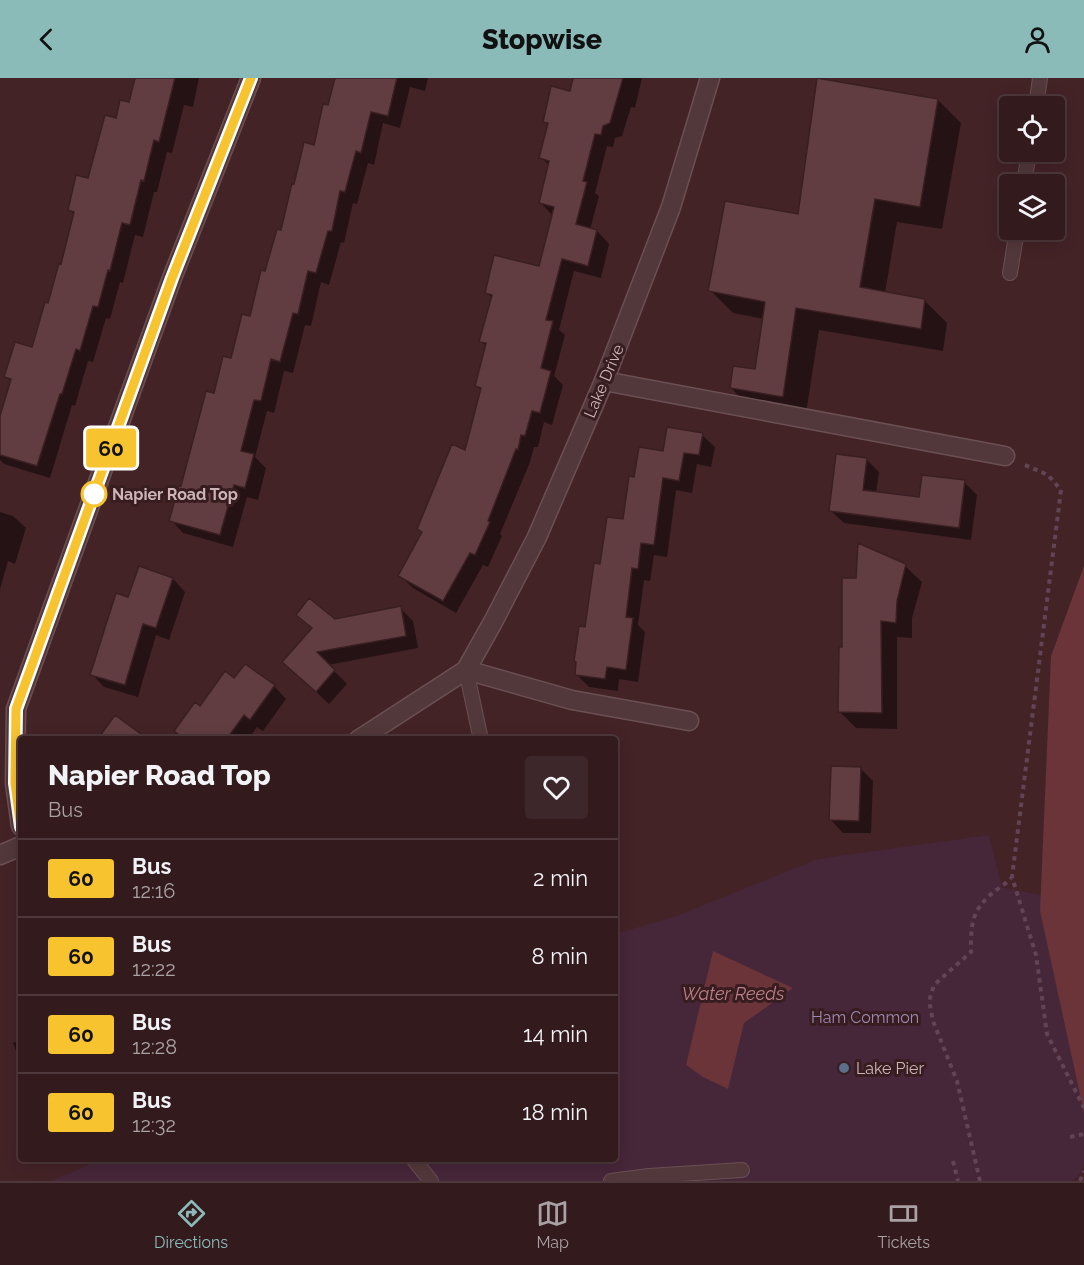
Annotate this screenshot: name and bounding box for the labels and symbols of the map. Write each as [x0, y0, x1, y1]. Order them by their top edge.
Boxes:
street label: Lake Drive [580, 342, 628, 420]
line badge: 60 [84, 428, 138, 467]
marker: Napier Road Top [81, 481, 107, 507]
place label: Napier Road Top [112, 485, 238, 504]
water label: Water Reeds [682, 983, 785, 1004]
park label: Ham Common [811, 1008, 919, 1027]
place label: Lake Pier [856, 1059, 924, 1078]
marker: Lake Pier [837, 1061, 851, 1075]

